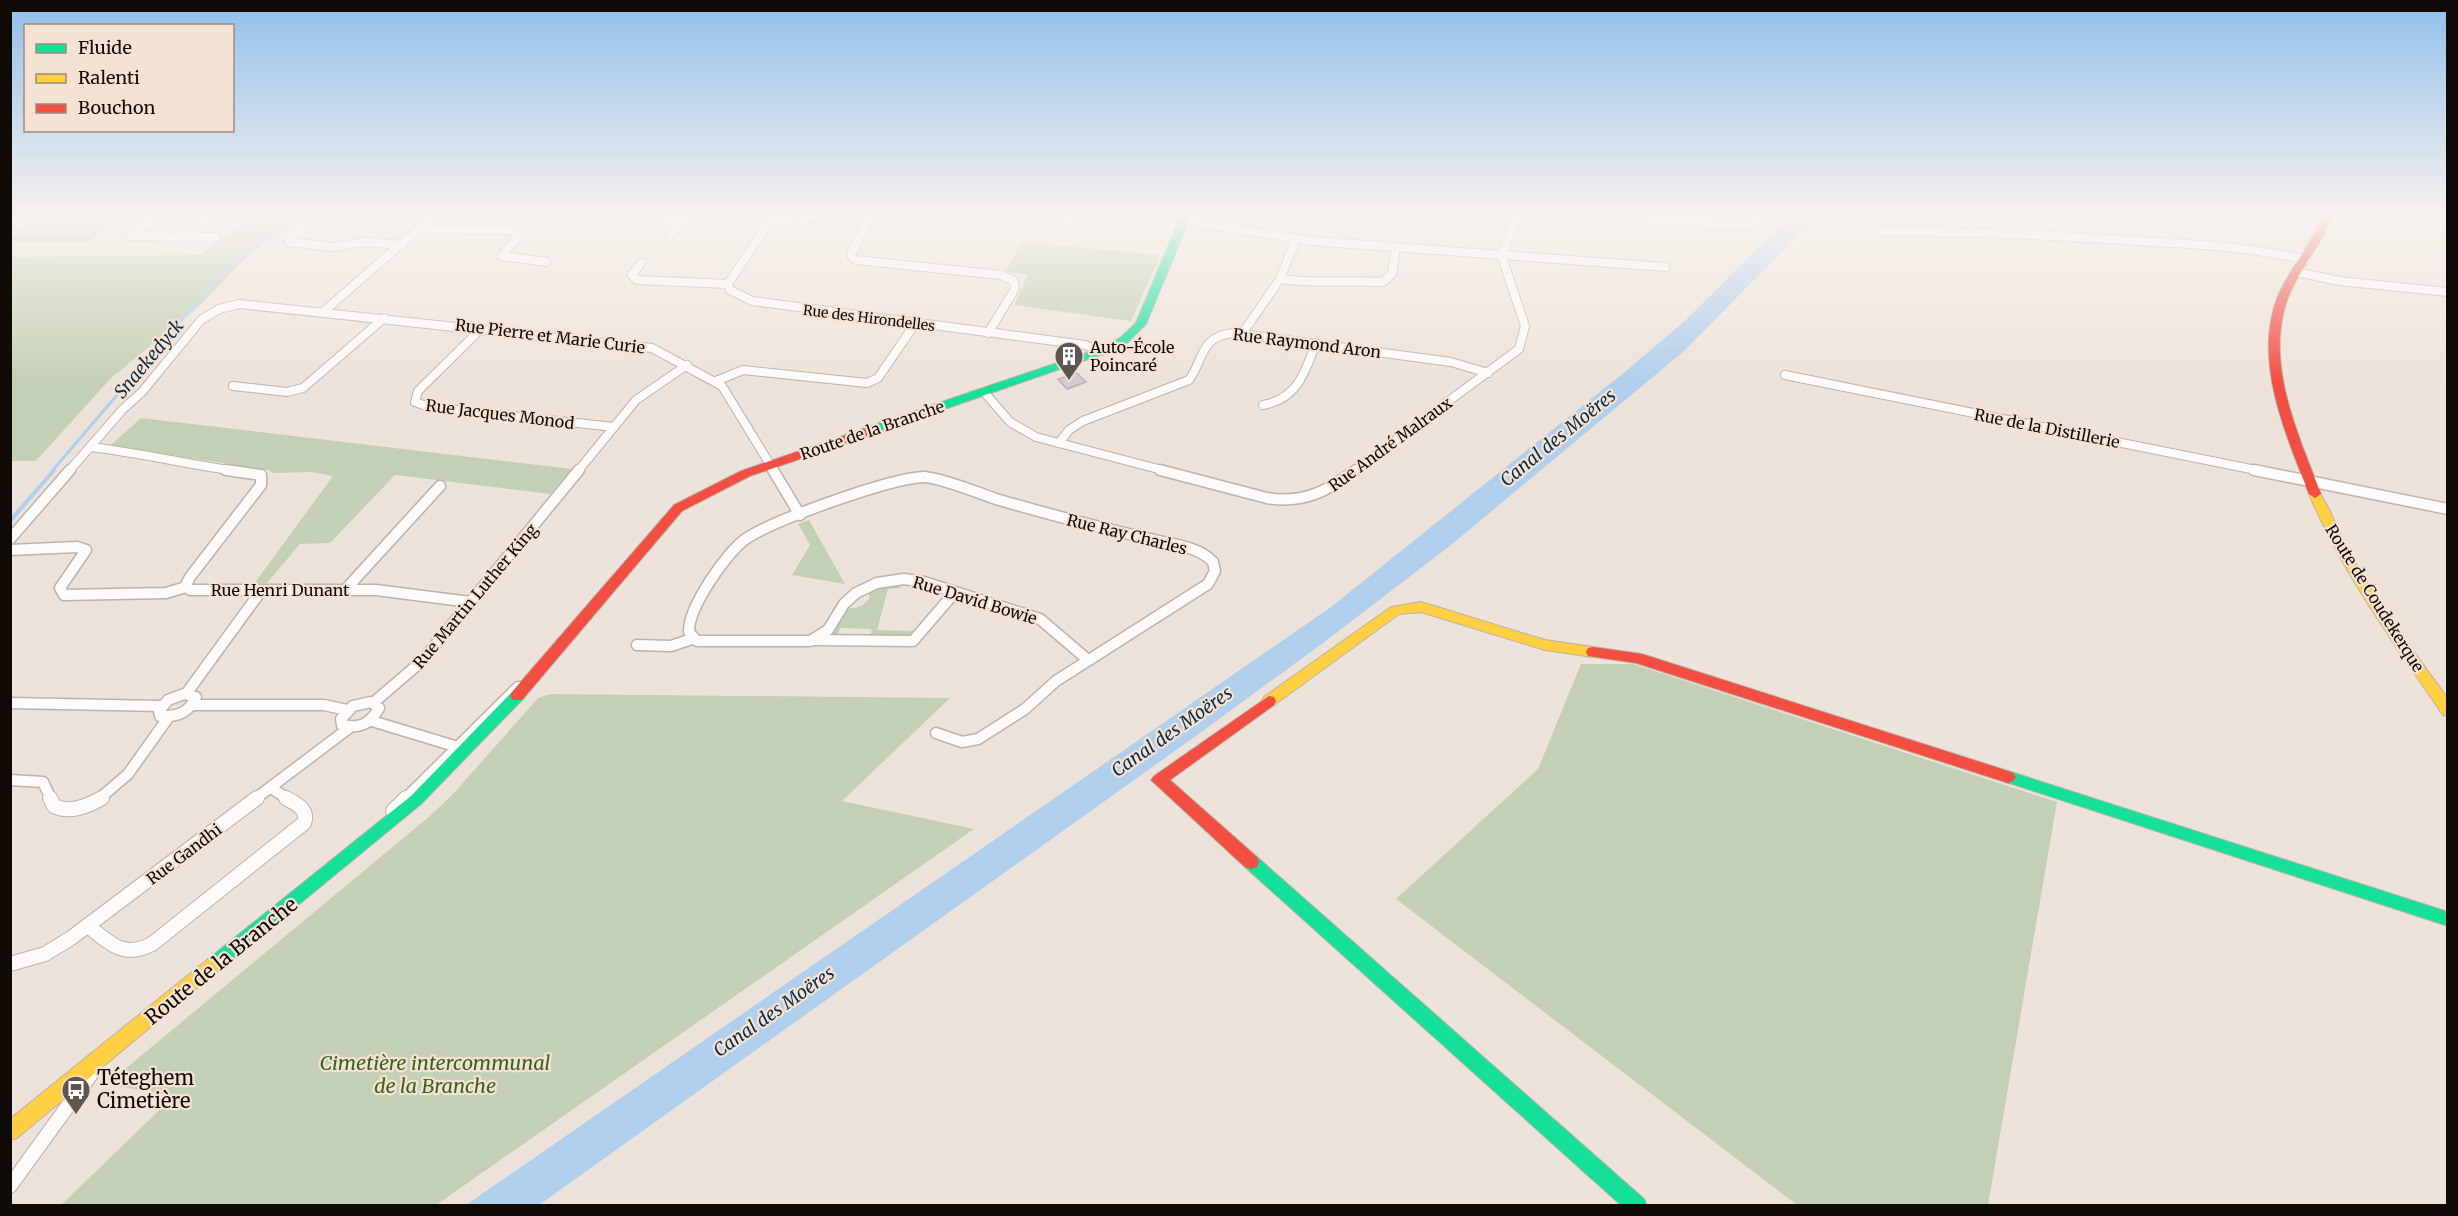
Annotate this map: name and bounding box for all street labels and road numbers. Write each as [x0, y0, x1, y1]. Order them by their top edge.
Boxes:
street label: Rue des Hirondelles [802, 301, 936, 335]
street label: Rue Pierre et Marie Curie [454, 314, 646, 358]
street label: Rue Raymond Aron [1232, 324, 1383, 362]
street label: Rue André Malraux [1324, 392, 1456, 496]
street label: Rue Jacques Monod [425, 395, 576, 433]
street label: Route de la Branche [797, 396, 947, 464]
street label: Rue de la Distillerie [1973, 404, 2121, 452]
street label: Rue Ray Charles [1065, 509, 1189, 559]
street label: Rue Martin Luther King [409, 519, 542, 673]
street label: Route de Coudekerque [2321, 520, 2429, 676]
street label: Rue David Bowie [911, 572, 1039, 628]
street label: Rue Henri Dunant [211, 580, 350, 600]
street label: Rue Gandhi [142, 819, 226, 889]
street label: Route de la Branche [139, 891, 302, 1030]

